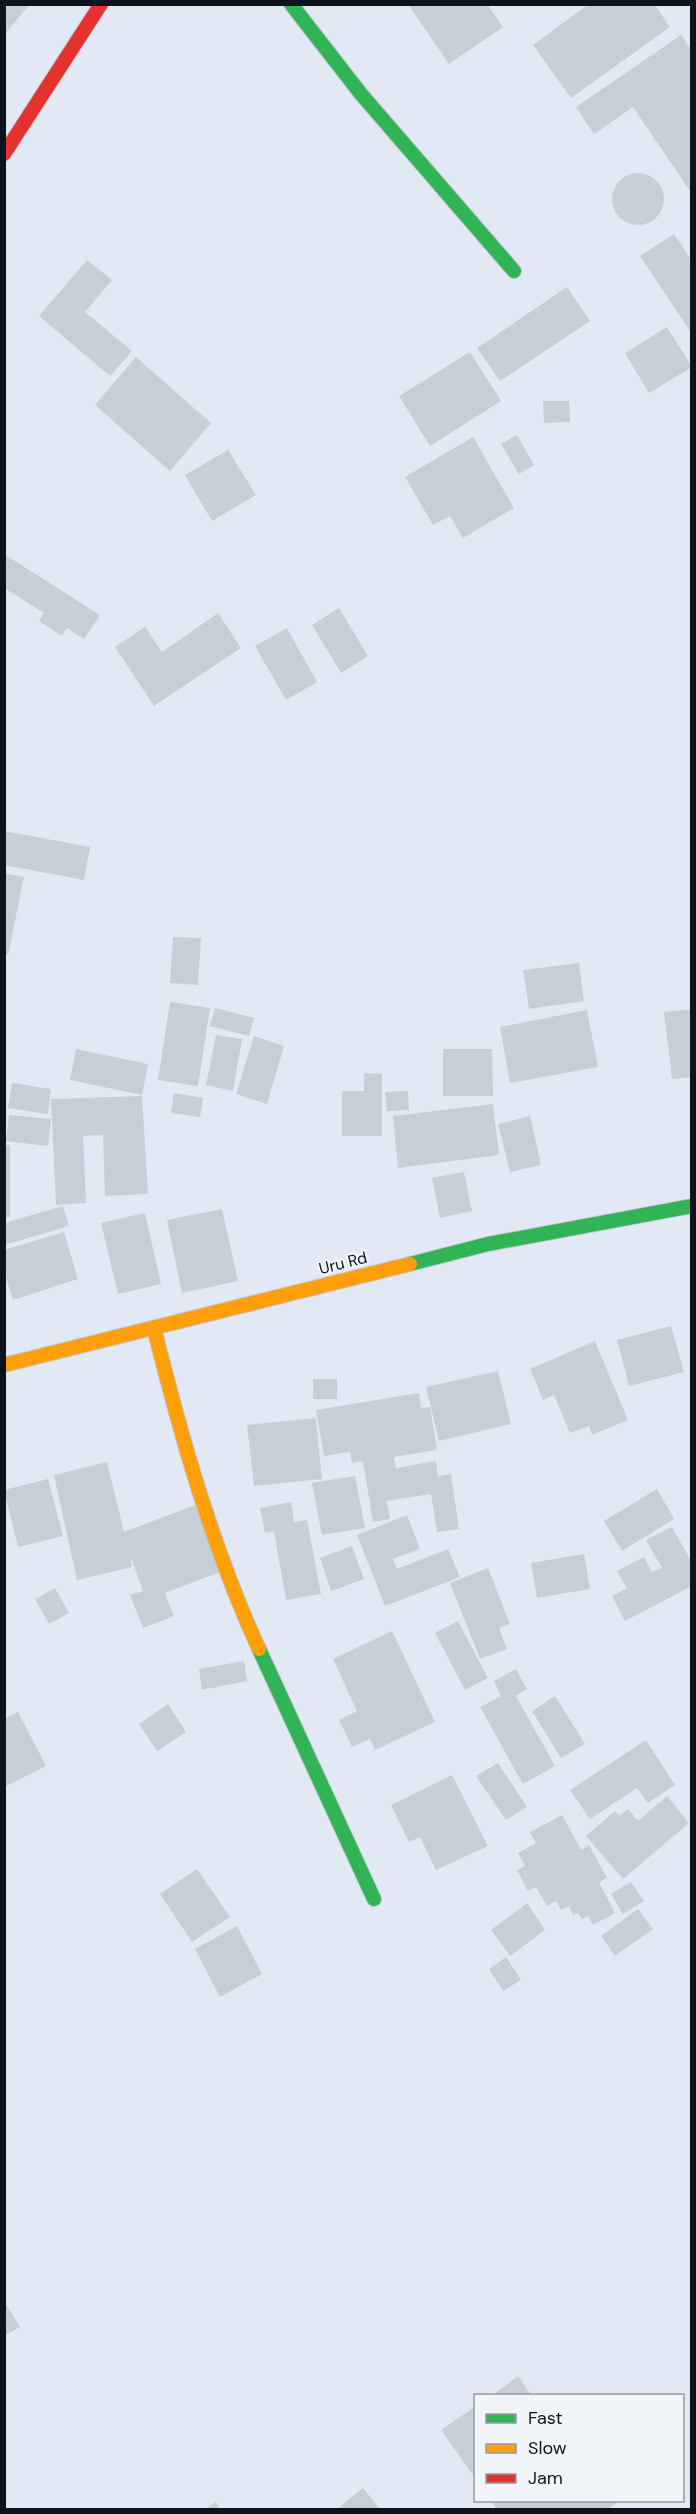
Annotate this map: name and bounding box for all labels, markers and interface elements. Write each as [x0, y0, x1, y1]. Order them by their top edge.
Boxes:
street label: Uru Rd [317, 1247, 369, 1279]
legend [474, 2394, 684, 2502]
text: Fast [528, 2406, 563, 2430]
text: Slow [528, 2436, 567, 2460]
text: Jam [528, 2466, 563, 2490]

